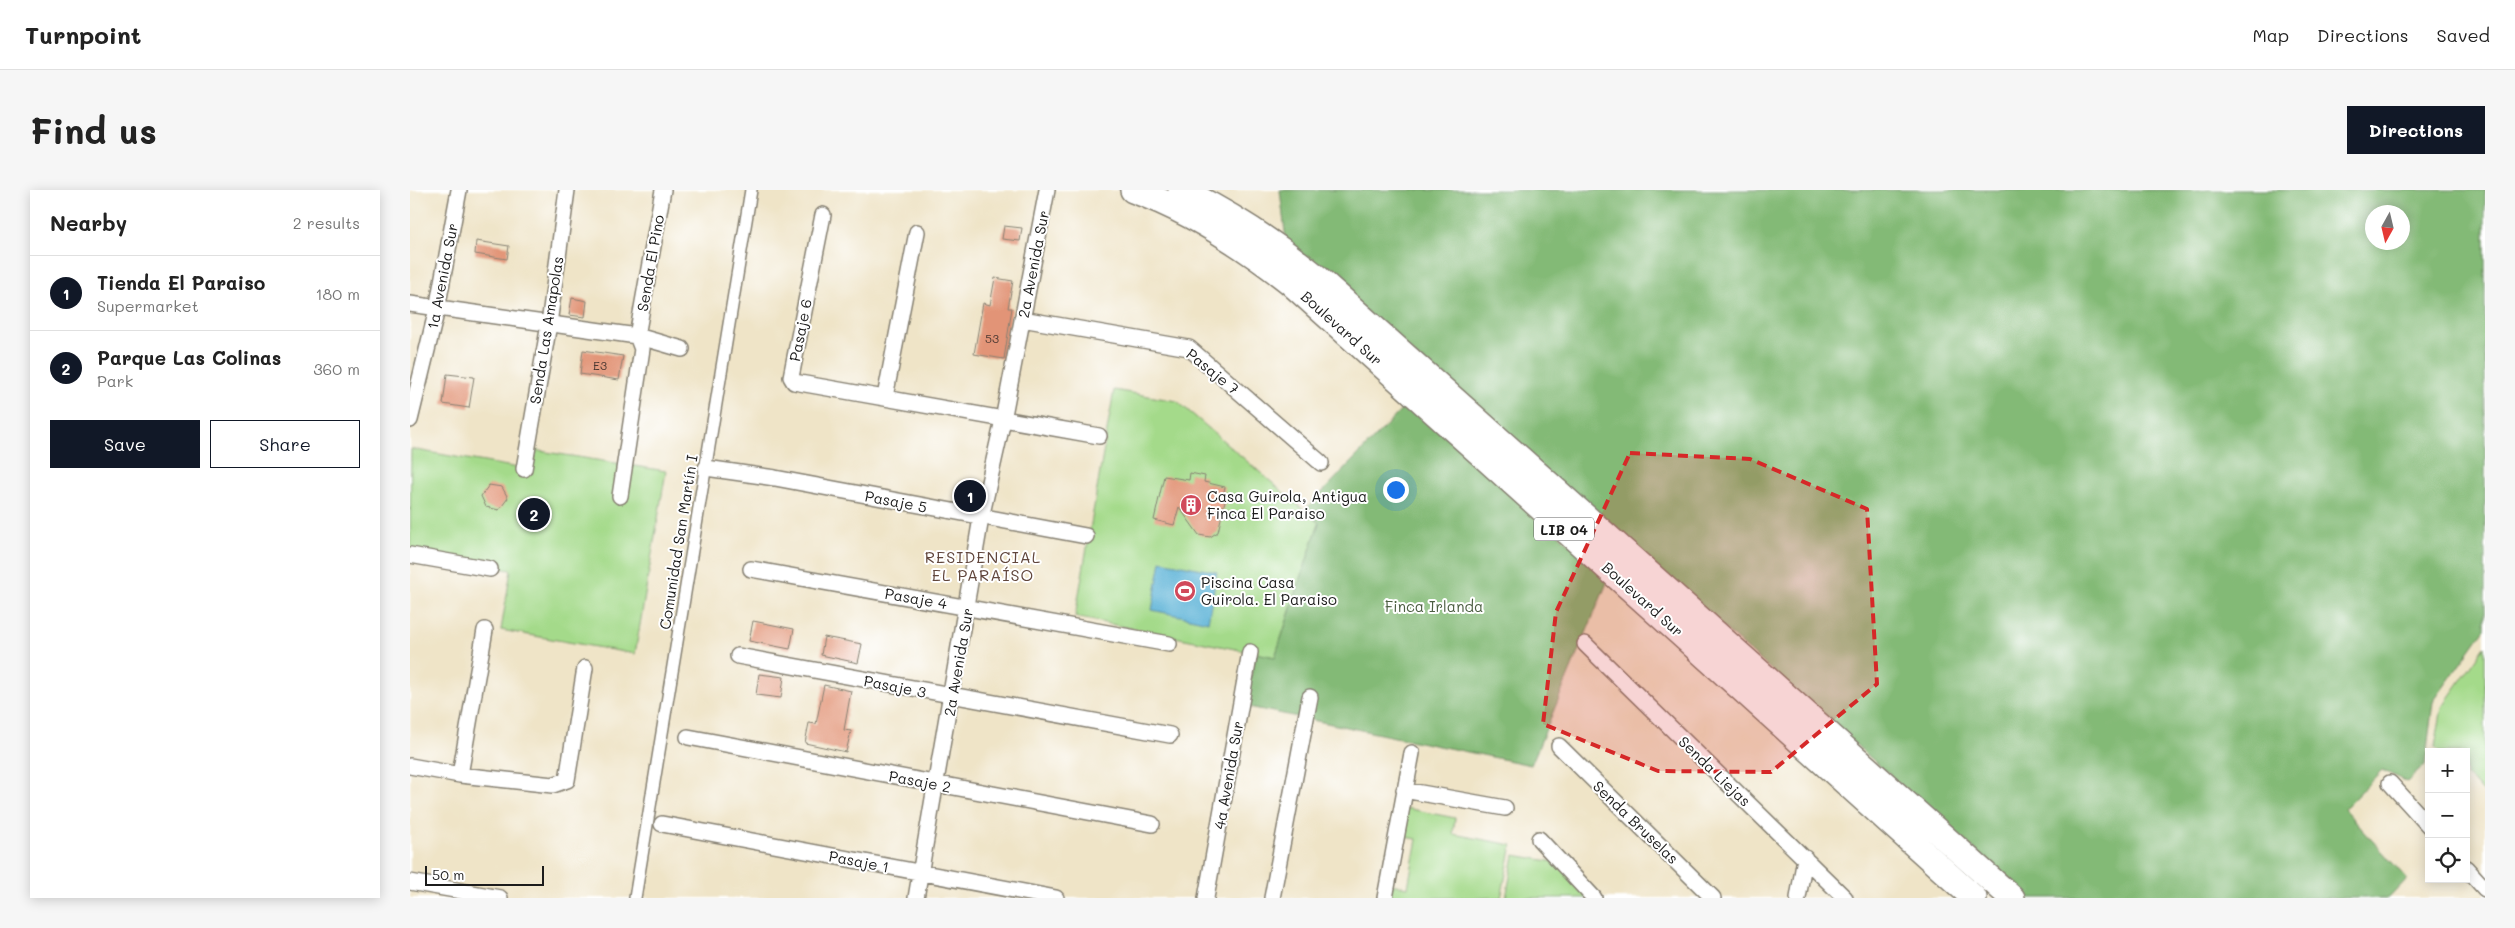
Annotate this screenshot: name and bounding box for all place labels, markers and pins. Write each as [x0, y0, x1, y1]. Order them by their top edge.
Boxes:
pin: 1 [954, 477, 986, 515]
place label: Casa Guirola, Antigua Finca El Paraiso [1207, 486, 1367, 523]
building icon: Casa Guirola, Antigua Finca El Paraiso [1179, 493, 1203, 517]
pin: 2 [518, 495, 550, 533]
place label: Piscina Casa Guirola. El Paraiso [1201, 572, 1337, 609]
sports icon: Piscina Casa Guirola. El Paraiso [1173, 579, 1197, 603]

